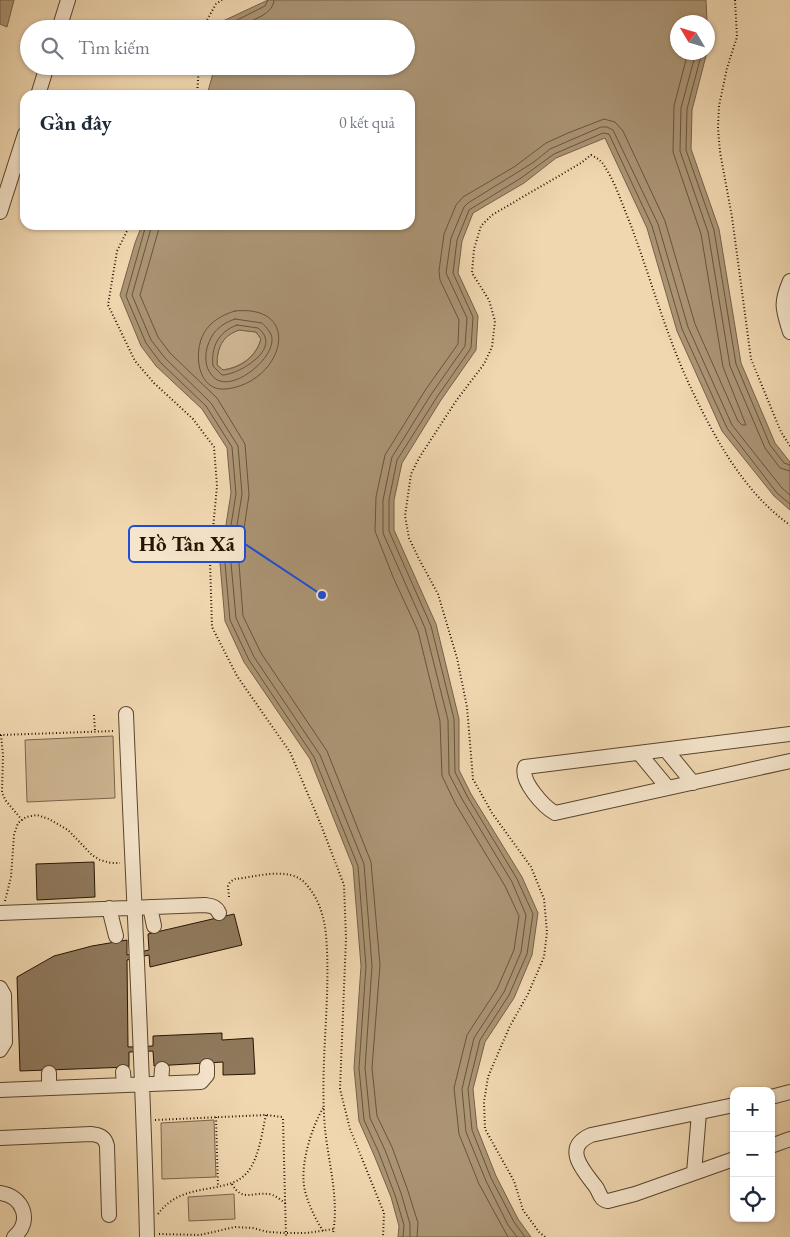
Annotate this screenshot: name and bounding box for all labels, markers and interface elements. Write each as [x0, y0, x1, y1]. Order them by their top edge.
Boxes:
north arrow [670, 15, 715, 60]
search box [20, 20, 415, 75]
icon: search [38, 34, 66, 62]
text: Tìm kiếm [78, 35, 150, 60]
text: Gần đây [40, 109, 112, 136]
text: 0 kết quả [339, 112, 395, 133]
callout: Hồ Tân Xã [129, 526, 245, 562]
text: Hồ Tân Xã [139, 530, 236, 557]
map controls [730, 1087, 775, 1222]
button: + [730, 1087, 775, 1132]
button: − [730, 1132, 775, 1177]
button: locate [730, 1177, 775, 1222]

